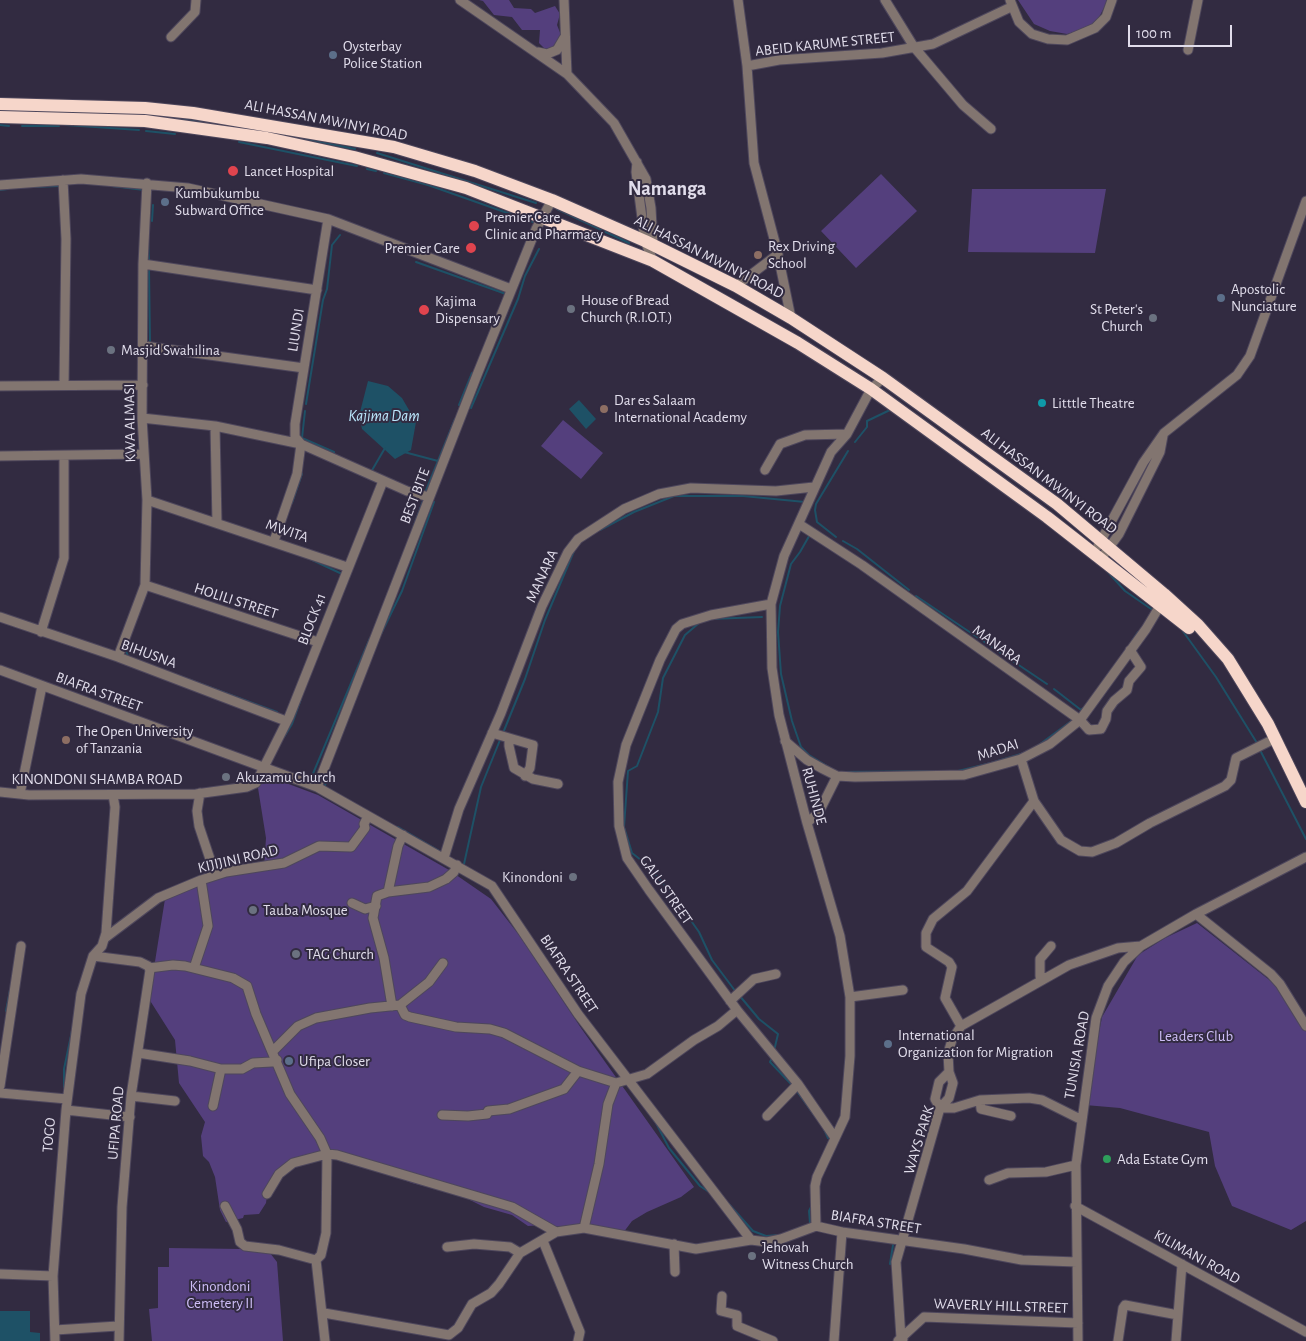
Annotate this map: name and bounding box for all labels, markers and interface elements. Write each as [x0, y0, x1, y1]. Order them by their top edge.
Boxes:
scale bar [1131, 15, 1235, 47]
text: 100 m [1136, 26, 1171, 41]
street label: ABEID KARUME STREET [754, 28, 896, 60]
place label: Oysterbay Police Station [343, 37, 422, 72]
marker: Oysterbay Police Station [327, 49, 339, 61]
street label: ALI HASSAN MWINYI ROAD [243, 95, 409, 145]
place label: Lancet Hospital [244, 162, 334, 180]
marker: Lancet Hospital [226, 164, 240, 178]
district label: Namanga [628, 177, 706, 201]
place label: Kumbukumbu Subward Office [175, 184, 264, 219]
marker: Kumbukumbu Subward Office [159, 196, 171, 208]
place label: Premier Care Clinic and Pharmacy [485, 208, 603, 243]
street label: ALI HASSAN MWINYI ROAD [631, 211, 787, 303]
marker: Premier Care Clinic and Pharmacy [467, 219, 481, 233]
place label: Rex Driving School [768, 237, 835, 272]
place label: Premier Care [384, 239, 460, 257]
marker: Premier Care [464, 241, 478, 255]
marker: Rex Driving School [752, 249, 764, 261]
place label: Apostolic Nunciature [1231, 280, 1297, 315]
place label: House of Bread Church (R.I.O.T.) [581, 291, 673, 326]
place label: Kajima Dispensary [435, 292, 500, 327]
marker: Apostolic Nunciature [1215, 292, 1227, 304]
place label: St Peter's Church [1090, 300, 1143, 335]
marker: Kajima Dispensary [417, 303, 431, 317]
marker: House of Bread Church (R.I.O.T.) [565, 303, 577, 315]
street label: LIUNDI [284, 307, 308, 353]
marker: St Peter's Church [1147, 312, 1159, 324]
place label: Masjid Swahilina [121, 341, 220, 359]
marker: Masjid Swahilina [105, 344, 117, 356]
street label: KWA ALMASI [120, 383, 140, 463]
place label: Dar es Salaam International Academy [614, 391, 747, 426]
place label: Litttle Theatre [1052, 394, 1135, 412]
marker: Litttle Theatre [1036, 397, 1048, 409]
marker: Dar es Salaam International Academy [598, 403, 610, 415]
water label: Kajima Dam [348, 406, 420, 426]
street label: ALI HASSAN MWINYI ROAD [977, 424, 1121, 538]
street label: BEST BITE [396, 466, 434, 526]
street label: MWITA [263, 515, 311, 547]
street label: MANARA [522, 547, 562, 605]
street label: HOLILI STREET [192, 579, 280, 623]
street label: BLOCK 41 [294, 590, 330, 648]
street label: MANARA [969, 621, 1025, 669]
street label: BIHUSNA [119, 636, 179, 672]
street label: BIAFRA STREET [53, 668, 145, 716]
place label: The Open University of Tanzania [76, 722, 193, 757]
marker: The Open University of Tanzania [60, 734, 72, 746]
street label: MADAI [975, 735, 1021, 765]
street label: RUHINDE [798, 765, 830, 827]
place label: Akuzamu Church [236, 768, 336, 786]
street label: KINONDONI SHAMBA ROAD [12, 770, 182, 788]
marker: Akuzamu Church [220, 771, 232, 783]
street label: KIJIJINI ROAD [196, 841, 280, 877]
street label: GALU STREET [636, 852, 696, 928]
place label: Kinondoni [502, 868, 563, 886]
marker: Kinondoni [567, 871, 579, 883]
place label: Tauba Mosque [263, 901, 348, 919]
marker: Tauba Mosque [247, 904, 259, 916]
street label: BIAFRA STREET [536, 931, 602, 1017]
place label: TAG Church [306, 945, 374, 963]
marker: TAG Church [290, 948, 302, 960]
street label: TUNISIA ROAD [1060, 1010, 1094, 1100]
place label: International Organization for Migration [898, 1026, 1053, 1061]
park label: Leaders Club [1159, 1027, 1233, 1045]
marker: International Organization for Migration [882, 1038, 894, 1050]
place label: Ufipa Closer [299, 1052, 370, 1070]
marker: Ufipa Closer [283, 1055, 295, 1067]
street label: UFIPA ROAD [104, 1085, 128, 1161]
street label: WAYS PARK [900, 1104, 938, 1176]
street label: TOGO [39, 1117, 59, 1153]
place label: Ada Estate Gym [1117, 1150, 1208, 1168]
marker: Ada Estate Gym [1101, 1153, 1113, 1165]
street label: BIAFRA STREET [830, 1206, 922, 1238]
street label: KILIMANI ROAD [1151, 1226, 1243, 1288]
place label: Jehovah Witness Church [762, 1238, 854, 1273]
marker: Jehovah Witness Church [746, 1250, 758, 1262]
park label: Kinondoni Cemetery II [187, 1277, 253, 1312]
street label: WAVERLY HILL STREET [933, 1295, 1069, 1317]

